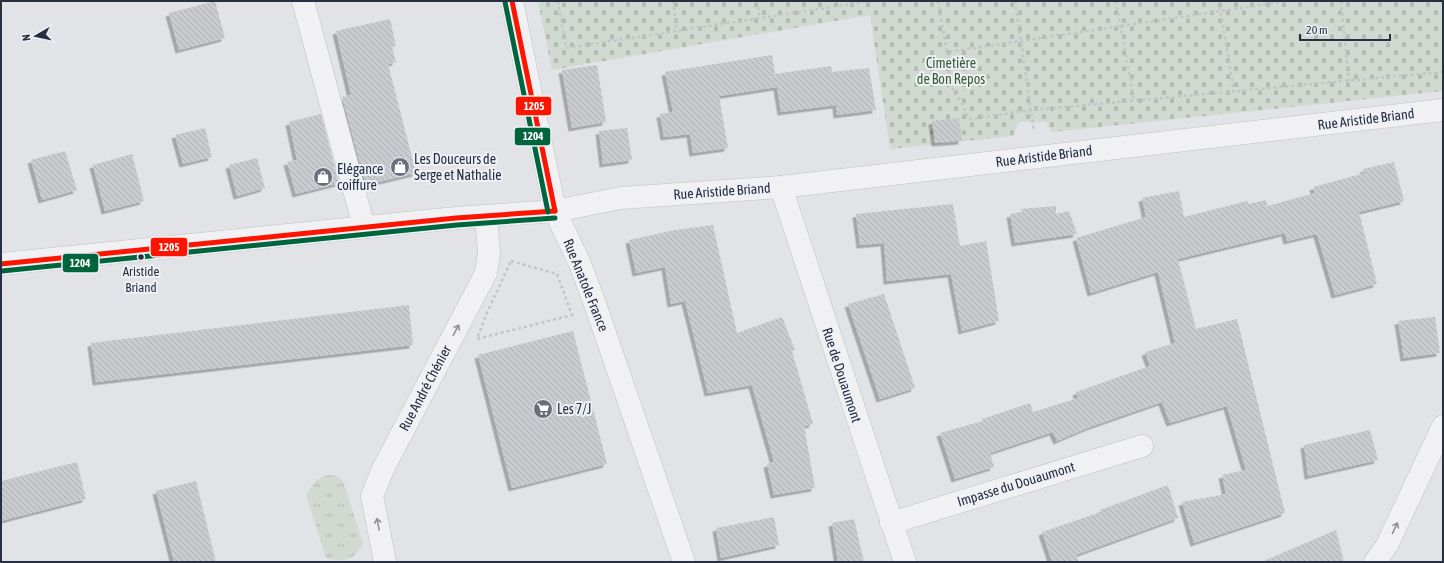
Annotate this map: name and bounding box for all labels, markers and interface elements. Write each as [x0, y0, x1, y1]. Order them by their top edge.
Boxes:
north arrow [16, 16, 56, 56]
scale bar [1300, 16, 1390, 42]
text: 20 m [1306, 23, 1328, 37]
text: N [20, 33, 33, 42]
park label: Cimetière de Bon Repos [917, 55, 985, 87]
line badge: 1205 [515, 96, 552, 116]
text: 1205 [524, 100, 544, 112]
street label: Rue Aristide Briand [1317, 105, 1415, 133]
line badge: 1204 [514, 127, 551, 146]
text: 1204 [523, 130, 543, 142]
street label: Rue Aristide Briand [995, 142, 1093, 170]
place label: Les Douceurs de Serge et Nathalie [414, 151, 502, 183]
shop icon: Les Douceurs de Serge et Nathalie [389, 156, 411, 178]
place label: Elégance coiffure [337, 161, 383, 193]
shop icon: Elégance coiffure [312, 166, 334, 188]
street label: Rue Aristide Briand [673, 180, 771, 202]
street label: Rue Anatole France [560, 236, 612, 334]
line badge: 1205 [150, 237, 188, 257]
text: 1205 [159, 241, 179, 253]
marker: Aristide Briand [136, 252, 146, 262]
line badge: 1204 [62, 253, 99, 273]
text: 1204 [70, 257, 90, 269]
place label: Aristide Briand [123, 264, 159, 295]
one-way arrow [453, 325, 460, 337]
street label: Rue de Douaumont [819, 326, 865, 424]
street label: Rue André Chénier [396, 342, 455, 434]
supermarket icon: Les 7/J [532, 398, 554, 420]
place label: Les 7/J [557, 401, 591, 417]
street label: Impasse du Douaumont [955, 458, 1077, 510]
one-way arrow [374, 518, 382, 531]
one-way arrow [1392, 523, 1399, 535]

